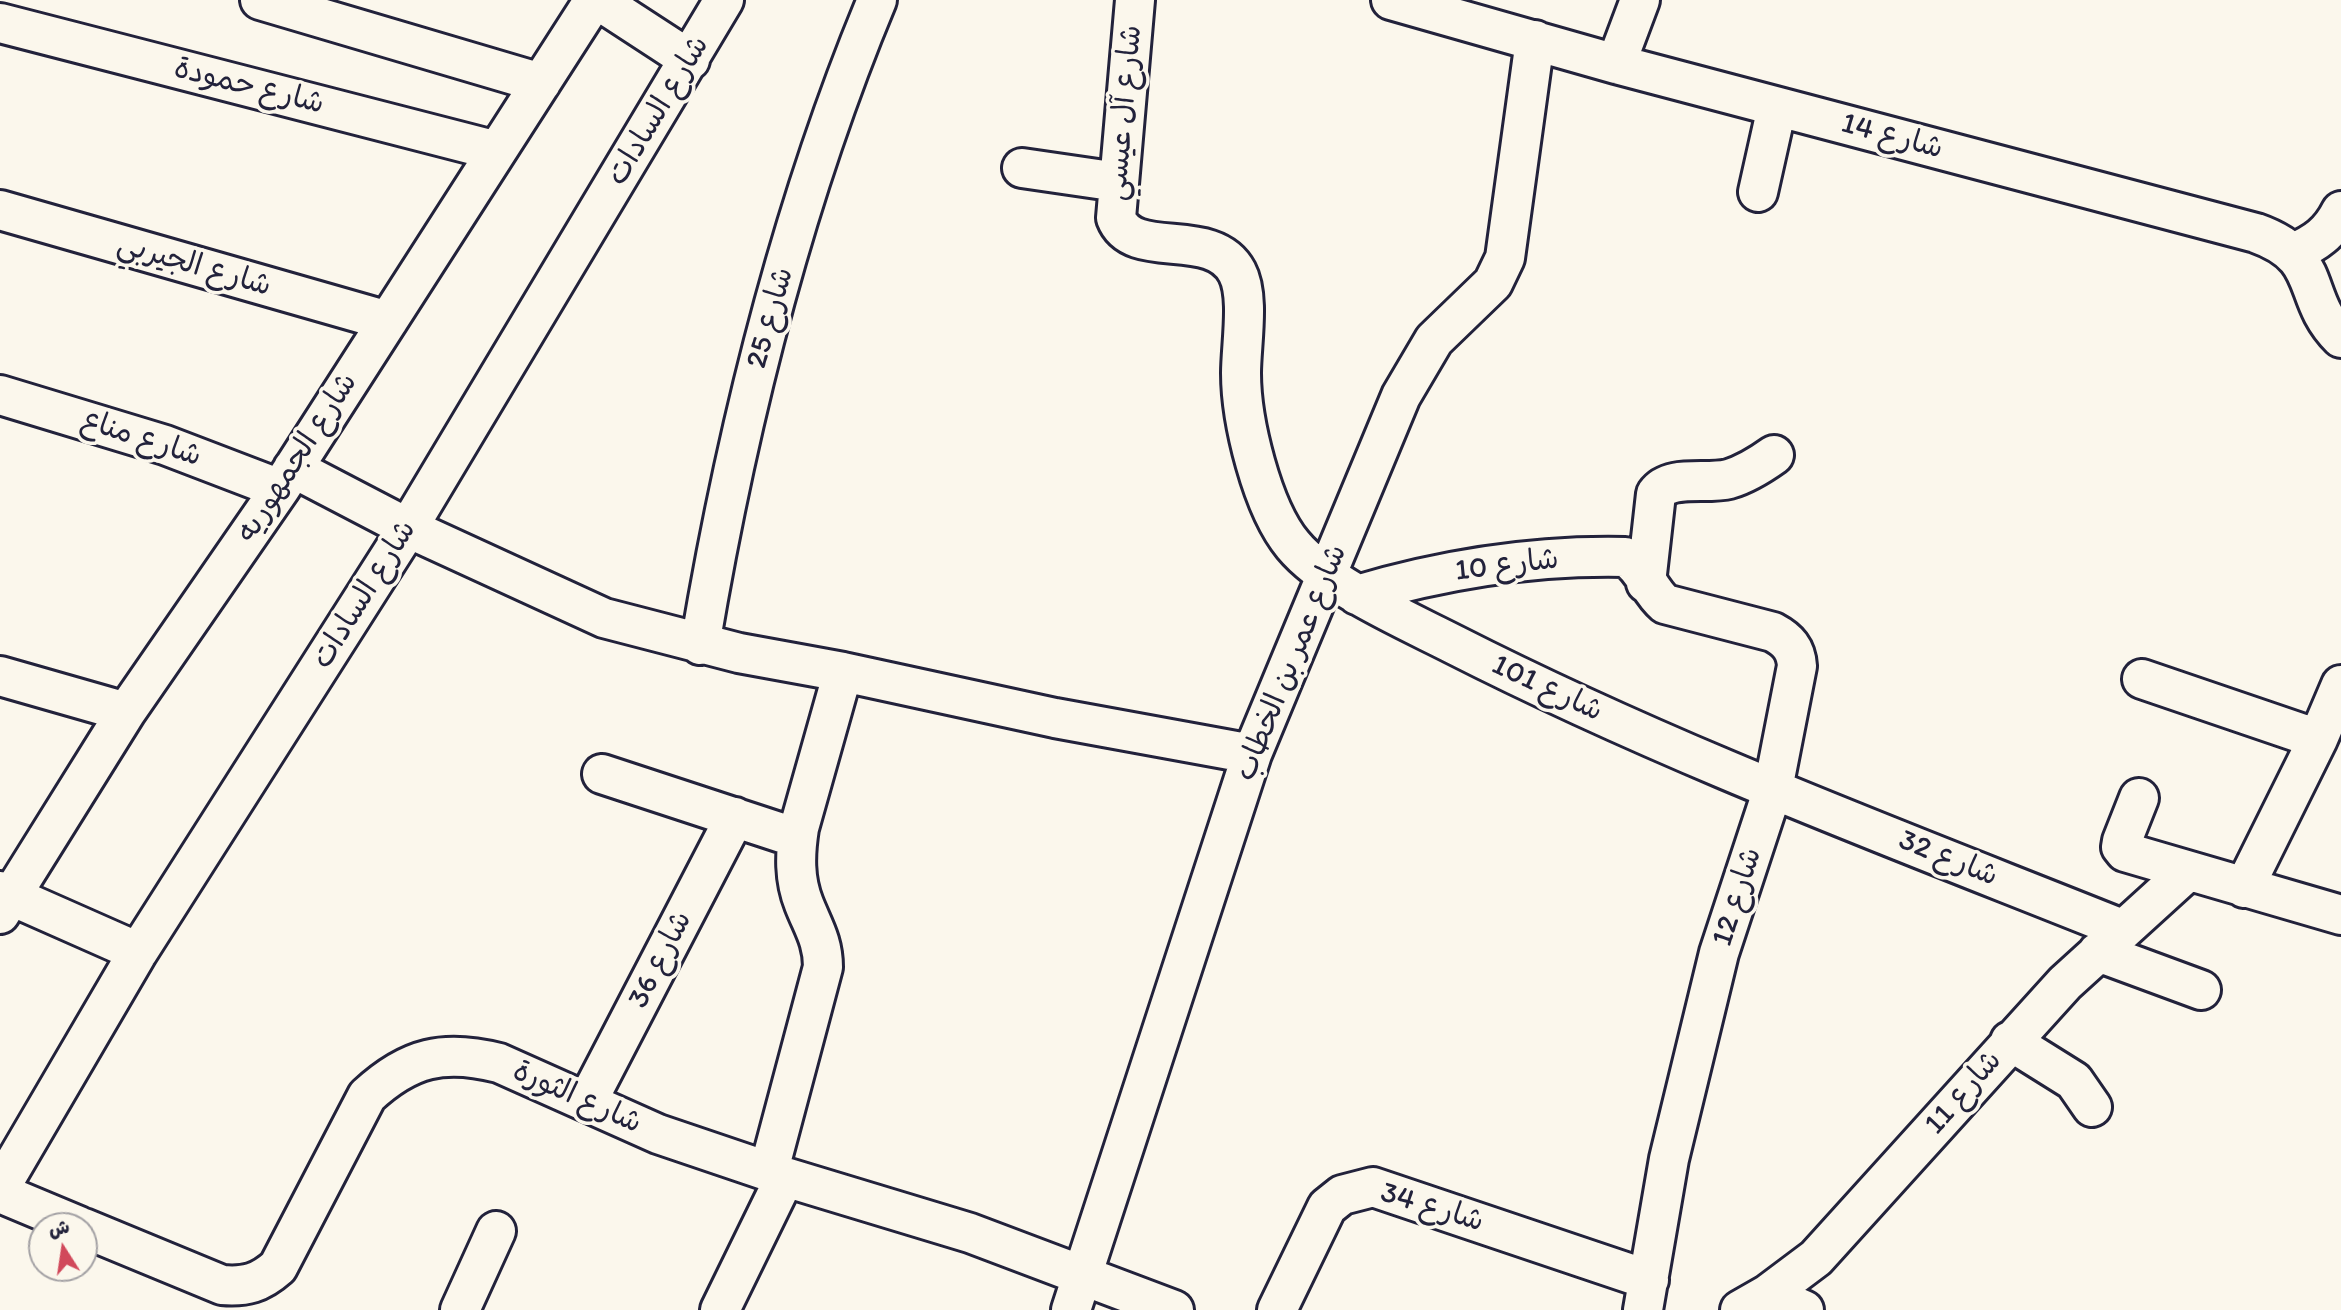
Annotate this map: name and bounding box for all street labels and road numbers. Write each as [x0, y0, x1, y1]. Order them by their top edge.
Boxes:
street label: شارع آل عيسي [1099, 24, 1151, 202]
street label: شارع السادات [600, 30, 718, 192]
street label: شارع حمودة [170, 51, 328, 123]
street label: شارع 14 [1837, 106, 1947, 168]
street label: شارع الجيربي [113, 227, 275, 305]
street label: شارع 25 [739, 263, 803, 373]
street label: شارع الجمهوريه [230, 367, 366, 549]
street label: شارع مناع [76, 403, 206, 475]
street label: شارع السادات [305, 514, 425, 676]
street label: شارع عمر بن الخطاب [1228, 540, 1356, 786]
street label: شارع 10 [1453, 542, 1561, 590]
street label: شارع 101 [1486, 648, 1608, 730]
street label: شارع 32 [1893, 823, 2003, 895]
street label: شارع 12 [1705, 843, 1771, 951]
street label: شارع 36 [621, 906, 701, 1014]
street label: شارع 11 [1918, 1044, 2010, 1142]
street label: شارع الثورة [507, 1054, 647, 1142]
street label: شارع 34 [1376, 1175, 1488, 1241]

